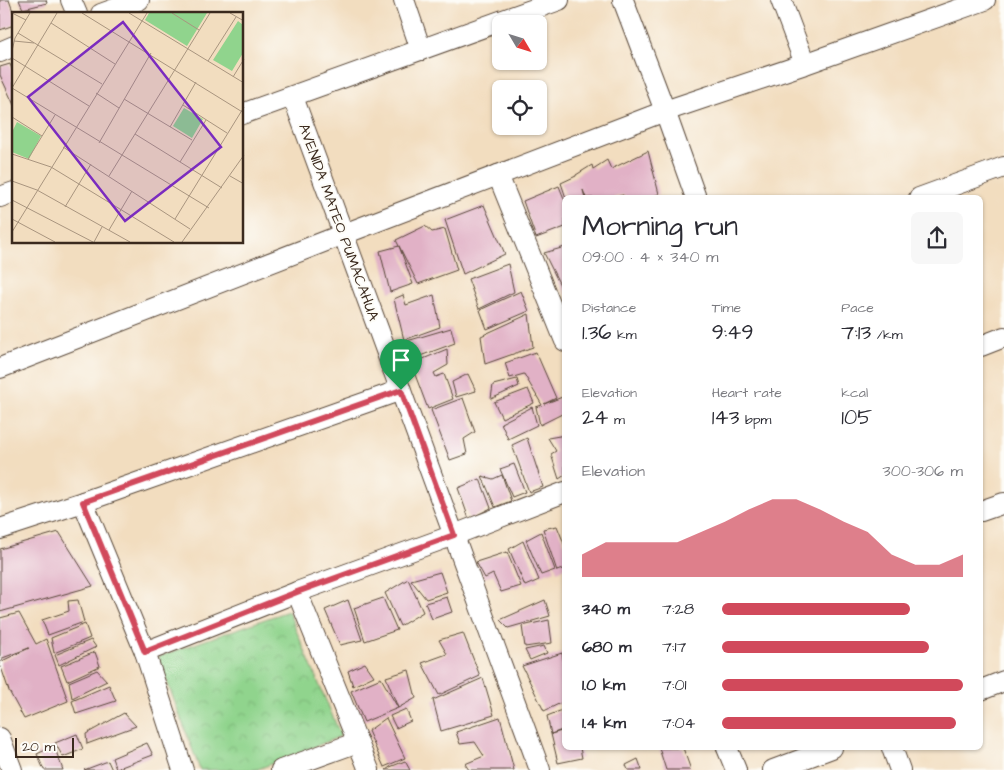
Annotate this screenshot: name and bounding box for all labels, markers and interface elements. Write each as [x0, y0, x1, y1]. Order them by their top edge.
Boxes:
inset map [12, 12, 244, 244]
north arrow [492, 15, 548, 70]
map controls [492, 15, 547, 135]
button: locate [492, 80, 547, 135]
street label: AVENIDA MATEO PUMACAHUA [293, 121, 384, 324]
text: Morning run [582, 207, 738, 246]
button: share [911, 212, 963, 264]
text: 09:00 · 4 × 340 m [582, 246, 718, 268]
text: Distance [582, 298, 636, 318]
text: Time [712, 298, 741, 318]
text: Pace [841, 298, 874, 318]
text: 1.36 [582, 318, 612, 347]
text: 9:49 [712, 318, 753, 347]
text: 7:13 [841, 318, 871, 347]
text: km [612, 325, 637, 345]
text: /km [871, 325, 903, 345]
pin [380, 339, 422, 390]
icon: arrive [387, 346, 415, 374]
text: Elevation [582, 383, 637, 403]
text: Heart rate [712, 383, 782, 403]
text: kcal [841, 383, 868, 403]
text: 24 [582, 403, 608, 432]
text: 143 [712, 403, 739, 432]
text: 105 [841, 403, 872, 432]
text: m [608, 410, 625, 430]
text: bpm [739, 410, 771, 430]
text: Elevation [582, 460, 645, 482]
text: 300–306 m [883, 460, 963, 482]
text: 340 m [582, 598, 630, 620]
text: 7:28 [662, 598, 694, 620]
text: 680 m [582, 636, 631, 658]
text: 7:17 [662, 636, 686, 658]
text: 1.0 km [582, 674, 625, 696]
text: 7:01 [662, 674, 687, 696]
text: 1.4 km [582, 712, 626, 734]
text: 7:04 [662, 712, 696, 734]
scale bar [15, 735, 74, 758]
text: 20 m [22, 737, 55, 757]

